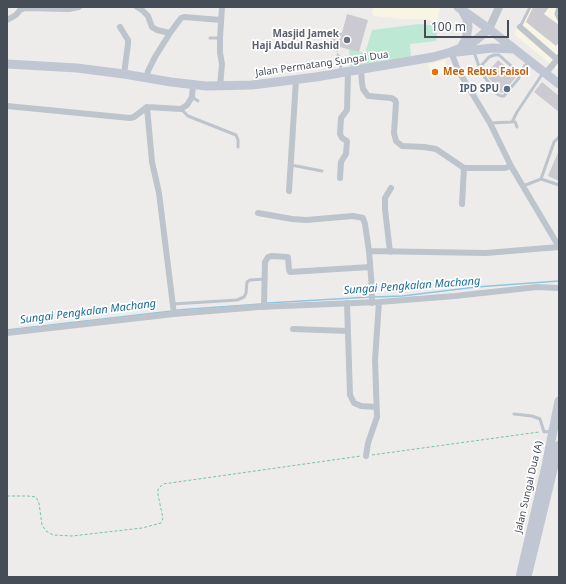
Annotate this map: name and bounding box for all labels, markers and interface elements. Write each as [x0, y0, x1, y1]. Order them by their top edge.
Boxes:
scale bar [426, 12, 511, 38]
text: 100 m [431, 18, 466, 35]
place label: Masjid Jamek Haji Abdul Rashid [252, 28, 339, 52]
marker: Masjid Jamek Haji Abdul Rashid [342, 35, 352, 45]
street label: Jalan Permatang Sungai Dua [255, 49, 389, 79]
place label: Mee Rebus Faisol [443, 66, 529, 78]
marker: Mee Rebus Faisol [430, 67, 440, 77]
place label: IPD SPU [460, 83, 499, 95]
marker: IPD SPU [502, 84, 512, 94]
water label: Sungai Pengkalan Machang [343, 275, 481, 297]
water label: Sungai Pengkalan Machang [19, 297, 157, 327]
street label: Jalan Sungai Dua (A) [513, 440, 545, 534]

